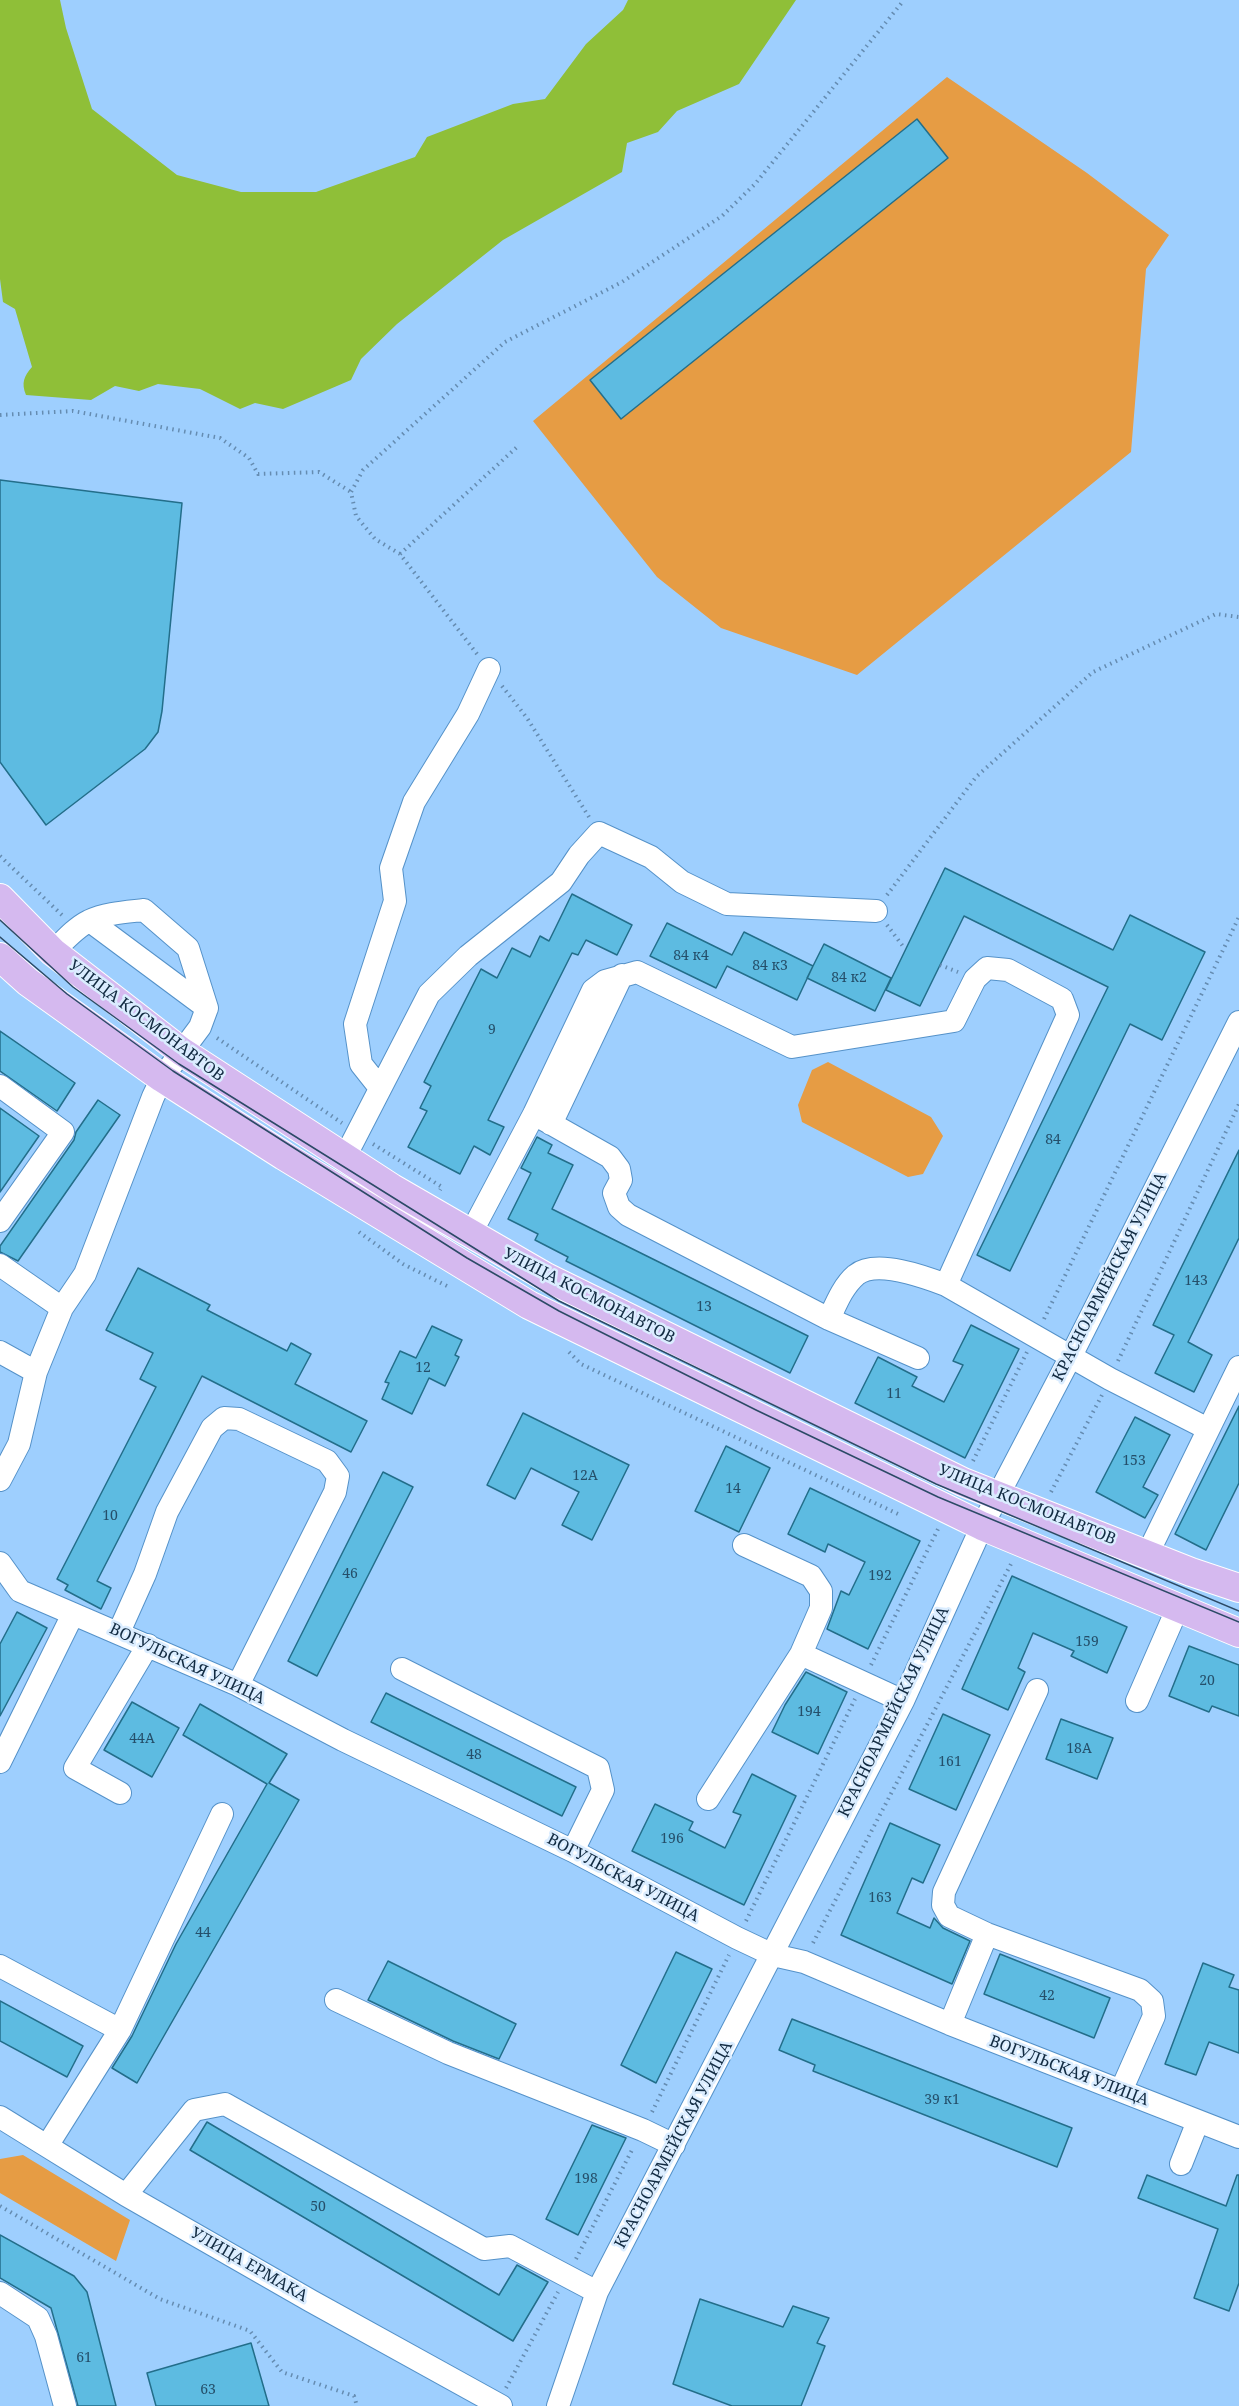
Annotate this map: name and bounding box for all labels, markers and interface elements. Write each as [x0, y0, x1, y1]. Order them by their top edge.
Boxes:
house number: 84 к4 [673, 948, 709, 964]
street label: УЛИЦА КОСМОНАВТОВ [64, 956, 228, 1086]
house number: 84 к3 [752, 958, 788, 974]
house number: 84 к2 [831, 970, 867, 986]
house number: 9 [488, 1022, 496, 1038]
house number: 84 [1045, 1132, 1061, 1148]
street label: КРАСНОАРМЕЙСКАЯ УЛИЦА [1049, 1169, 1171, 1385]
street label: УЛИЦА КОСМОНАВТОВ [500, 1244, 678, 1348]
house number: 143 [1184, 1273, 1208, 1289]
house number: 13 [696, 1299, 712, 1315]
house number: 12 [415, 1360, 431, 1376]
house number: 11 [886, 1386, 902, 1402]
house number: 153 [1122, 1453, 1146, 1469]
street label: УЛИЦА КОСМОНАВТОВ [935, 1461, 1119, 1549]
house number: 12А [572, 1468, 598, 1484]
house number: 14 [725, 1481, 741, 1497]
house number: 10 [102, 1508, 118, 1524]
house number: 46 [342, 1566, 358, 1582]
house number: 192 [868, 1568, 892, 1584]
street label: КРАСНОАРМЕЙСКАЯ УЛИЦА [835, 1604, 953, 1820]
street label: ВОГУЛЬСКАЯ УЛИЦА [106, 1620, 268, 1708]
house number: 159 [1075, 1634, 1099, 1650]
house number: 20 [1199, 1673, 1215, 1689]
house number: 194 [797, 1704, 821, 1720]
house number: 44А [129, 1731, 155, 1747]
house number: 18А [1066, 1741, 1092, 1757]
house number: 48 [466, 1747, 482, 1763]
house number: 161 [938, 1754, 962, 1770]
street label: ВОГУЛЬСКАЯ УЛИЦА [544, 1830, 702, 1926]
house number: 196 [660, 1831, 684, 1847]
house number: 163 [868, 1890, 892, 1906]
house number: 44 [195, 1925, 211, 1941]
house number: 42 [1039, 1988, 1055, 2004]
street label: ВОГУЛЬСКАЯ УЛИЦА [987, 2032, 1151, 2110]
street label: КРАСНОАРМЕЙСКАЯ УЛИЦА [611, 2038, 737, 2252]
house number: 39 к1 [924, 2092, 960, 2108]
house number: 198 [574, 2171, 598, 2187]
house number: 50 [310, 2199, 326, 2215]
street label: УЛИЦА ЕРМАКА [187, 2224, 311, 2306]
house number: 61 [76, 2350, 92, 2366]
house number: 63 [200, 2382, 216, 2398]

